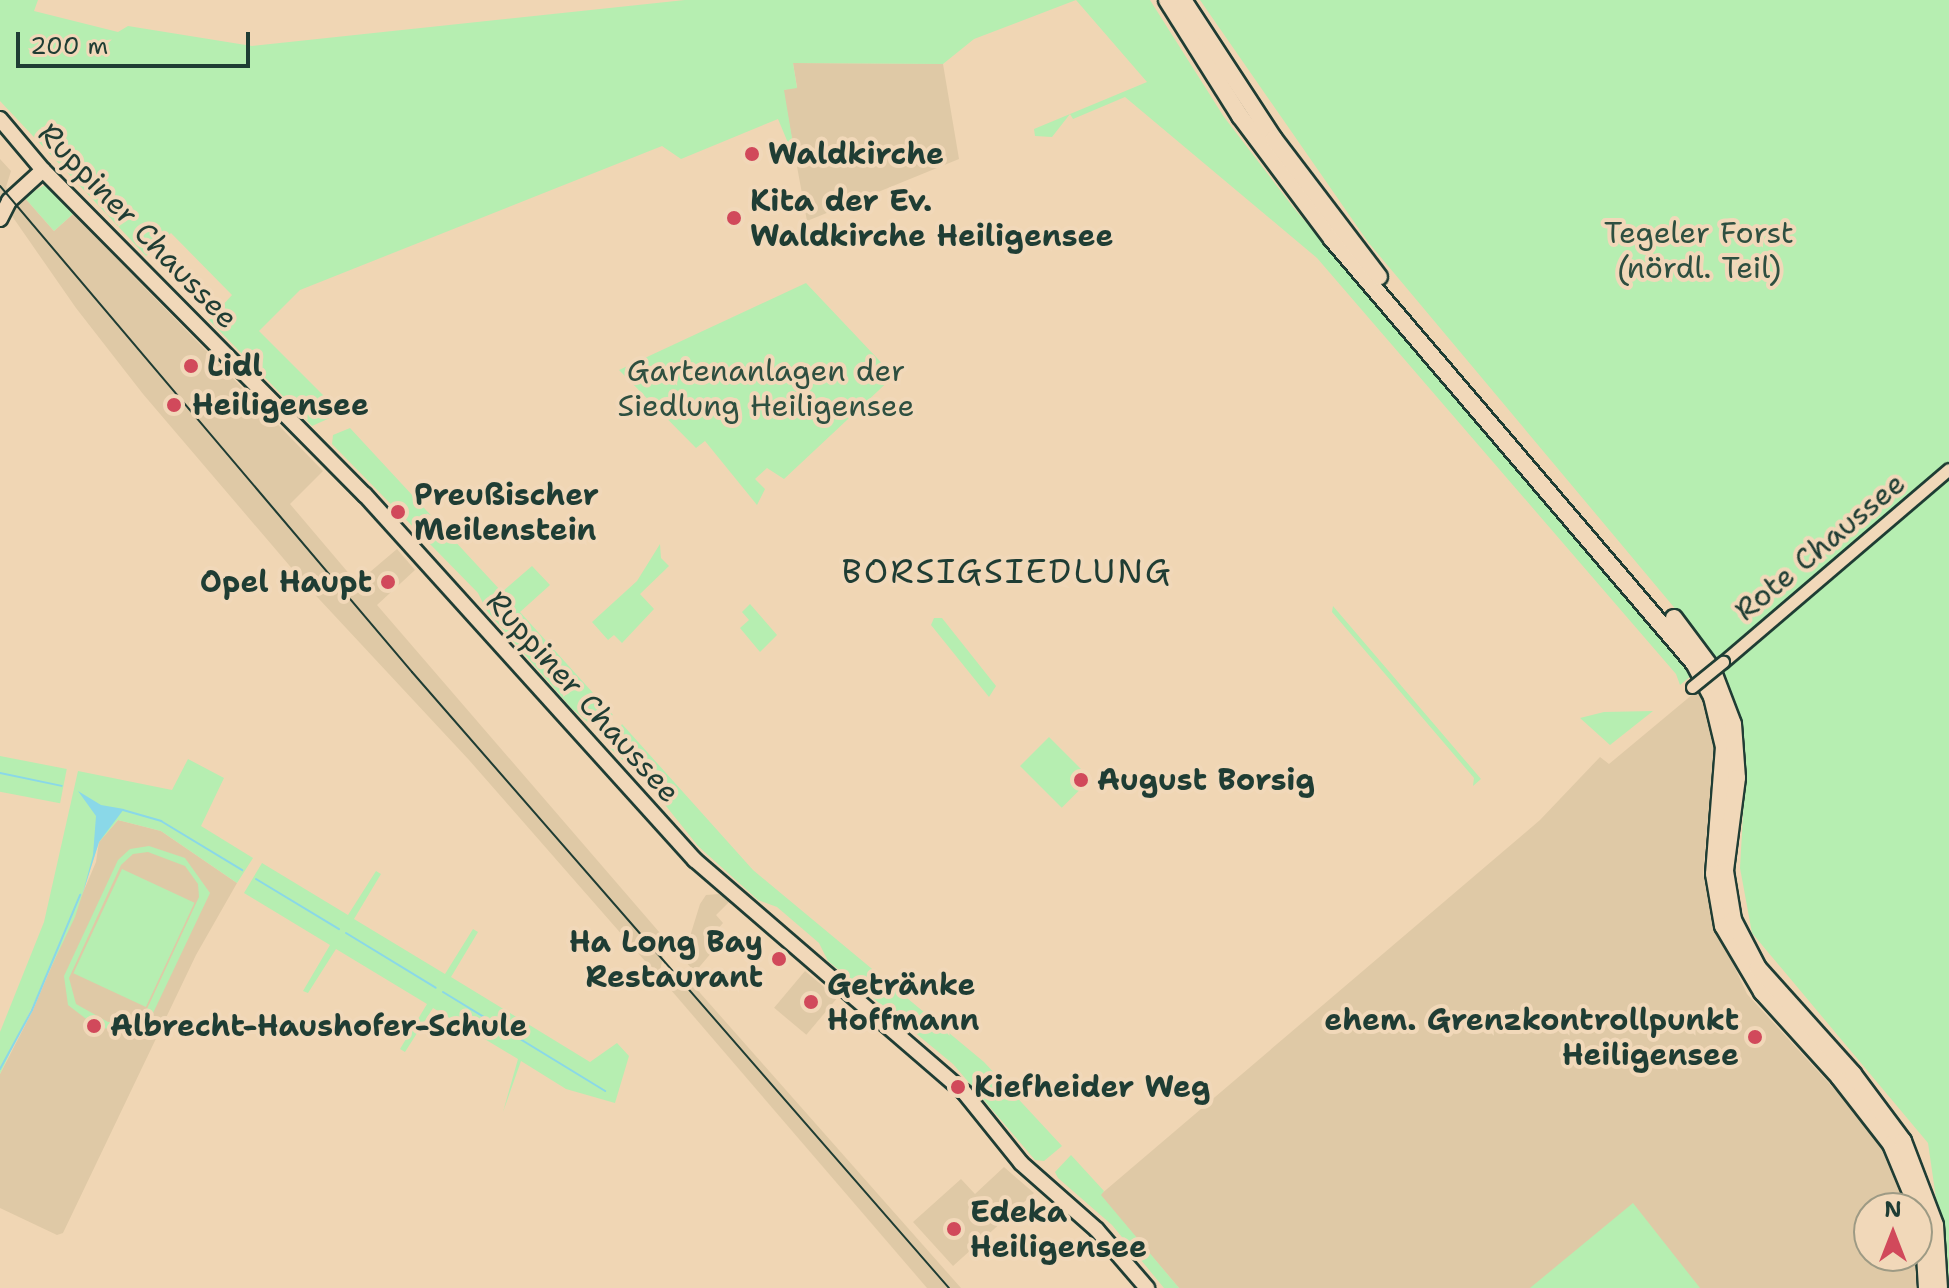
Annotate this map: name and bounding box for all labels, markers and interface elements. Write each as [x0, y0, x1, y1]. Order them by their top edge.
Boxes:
scale bar [20, 16, 254, 66]
text: 200 m [30, 30, 108, 62]
street label: Ruppiner Chaussee [31, 116, 245, 336]
place label: Waldkirche [768, 136, 944, 172]
marker: Waldkirche [743, 145, 761, 163]
place label: Kita der Ev. Waldkirche Heiligensee [750, 183, 1113, 254]
marker: Kita der Ev. Waldkirche Heiligensee [725, 209, 743, 227]
park label: Tegeler Forst (nördl. Teil) [1604, 215, 1794, 286]
place label: Lidl [207, 348, 263, 384]
park label: Gartenanlagen der Siedlung Heiligensee [617, 353, 915, 424]
marker: Lidl [182, 357, 200, 375]
place label: Heiligensee [192, 387, 369, 423]
marker: Heiligensee [163, 394, 185, 416]
street label: Rote Chaussee [1728, 465, 1912, 629]
place label: Preußischer Meilenstein [414, 477, 599, 548]
marker: Preußischer Meilenstein [389, 503, 407, 521]
district label: BORSIGSIEDLUNG [842, 552, 1172, 592]
place label: Opel Haupt [200, 564, 372, 600]
marker: Opel Haupt [379, 573, 397, 591]
street label: Ruppiner Chaussee [479, 584, 687, 810]
place label: August Borsig [1097, 762, 1315, 798]
marker: August Borsig [1072, 771, 1090, 789]
place label: Ha Long Bay Restaurant [569, 924, 763, 994]
marker: Ha Long Bay Restaurant [770, 950, 788, 968]
place label: Getränke Hoffmann [827, 967, 979, 1038]
marker: Getränke Hoffmann [802, 993, 820, 1011]
place label: ehem. Grenzkontrollpunkt Heiligensee [1324, 1002, 1739, 1072]
place label: Albrecht-Haushofer-Schule [110, 1008, 527, 1044]
marker: Albrecht-Haushofer-Schule [85, 1017, 103, 1035]
marker: ehem. Grenzkontrollpunkt Heiligensee [1746, 1028, 1764, 1046]
place label: Kiefheider Weg [974, 1069, 1210, 1105]
marker: Kiefheider Weg [949, 1078, 967, 1096]
north arrow [1853, 1192, 1933, 1272]
place label: Edeka Heiligensee [970, 1194, 1147, 1264]
text: N [1884, 1195, 1902, 1224]
marker: Edeka Heiligensee [945, 1220, 963, 1238]

